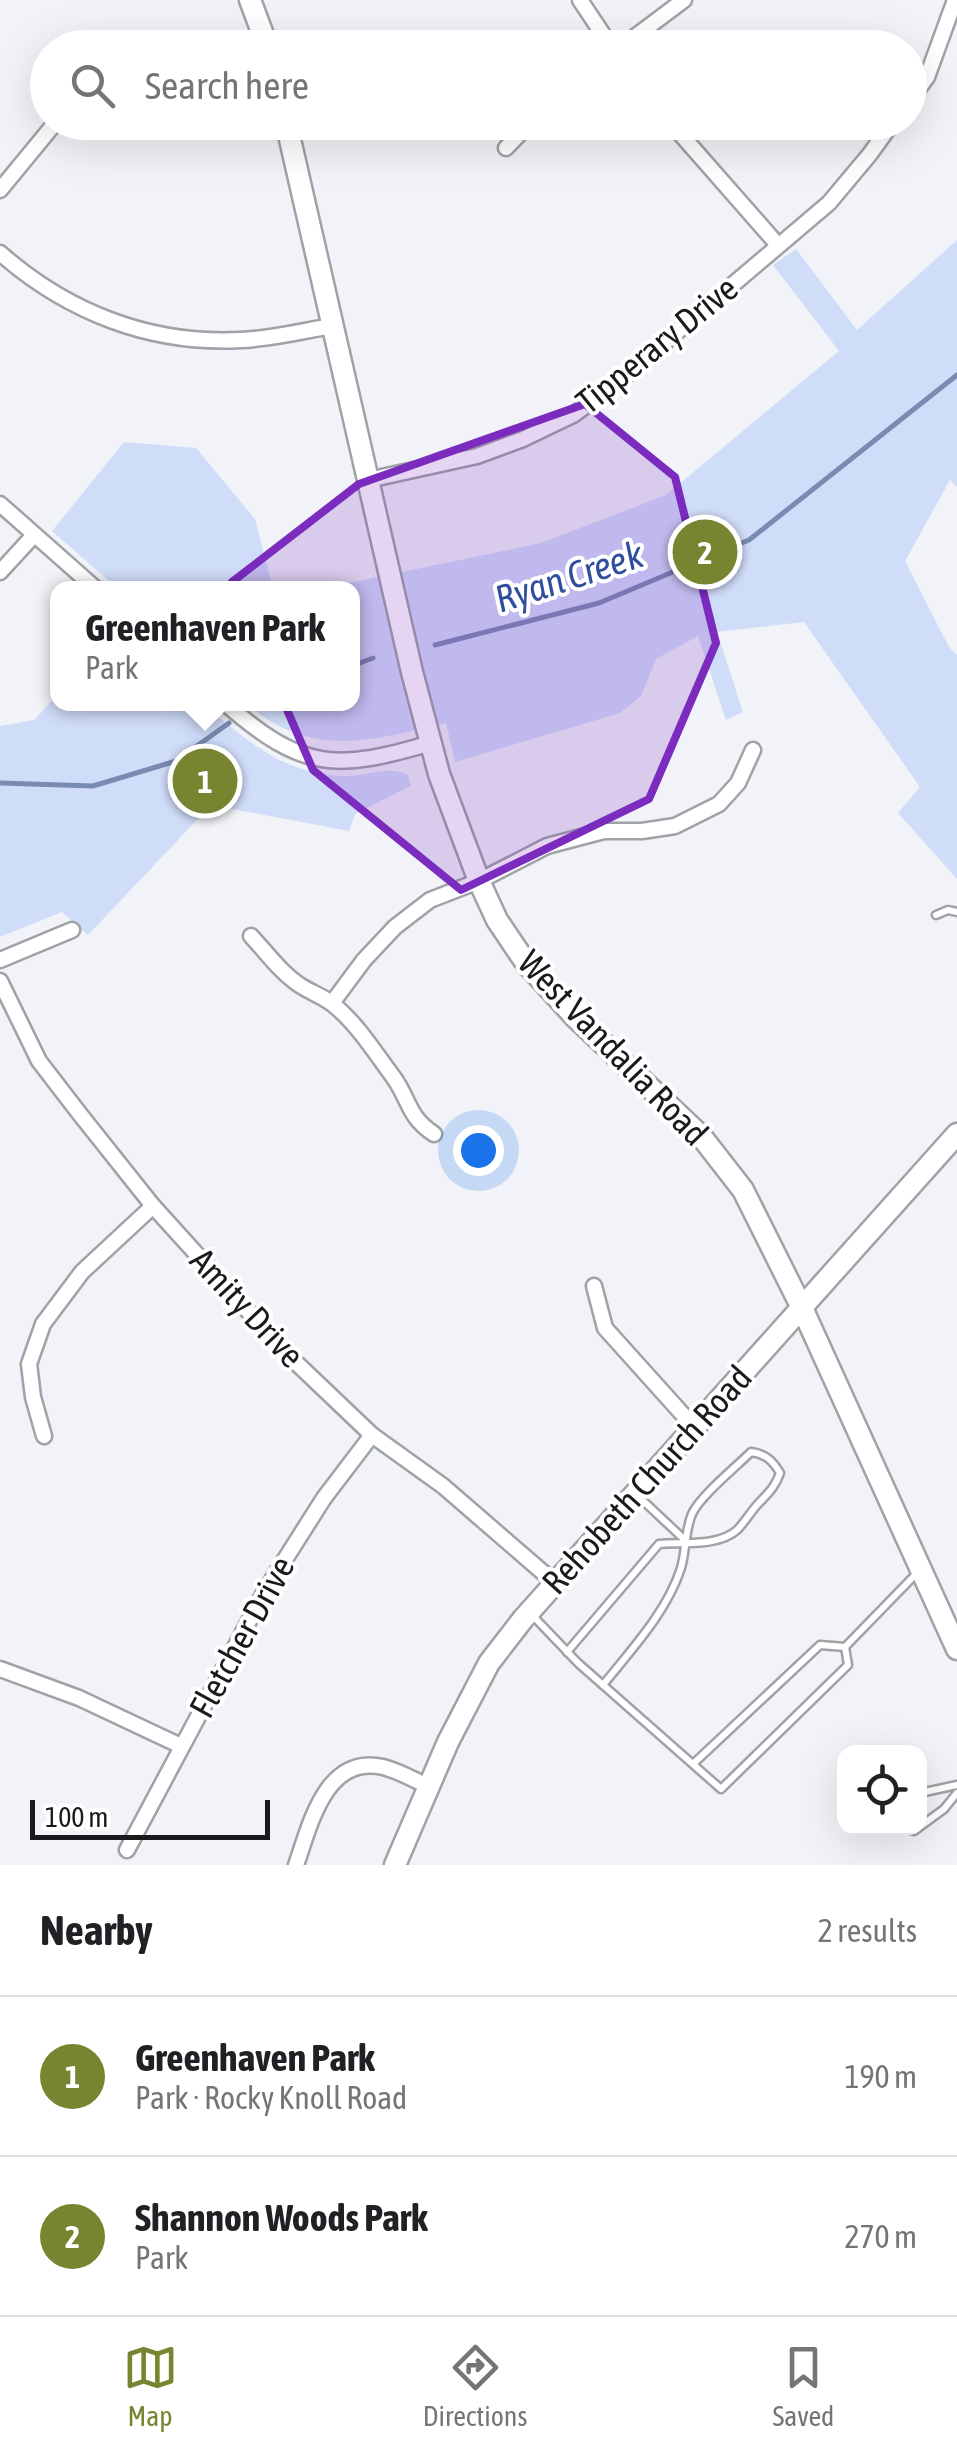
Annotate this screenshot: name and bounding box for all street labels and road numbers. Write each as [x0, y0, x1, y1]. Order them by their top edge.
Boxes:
street label: Tipperary Drive [568, 267, 745, 421]
street label: West Vandalia Road [511, 942, 717, 1153]
street label: Amity Drive [183, 1240, 313, 1375]
street label: Rehobeth Church Road [533, 1357, 759, 1601]
street label: Fletcher Drive [181, 1549, 302, 1724]

